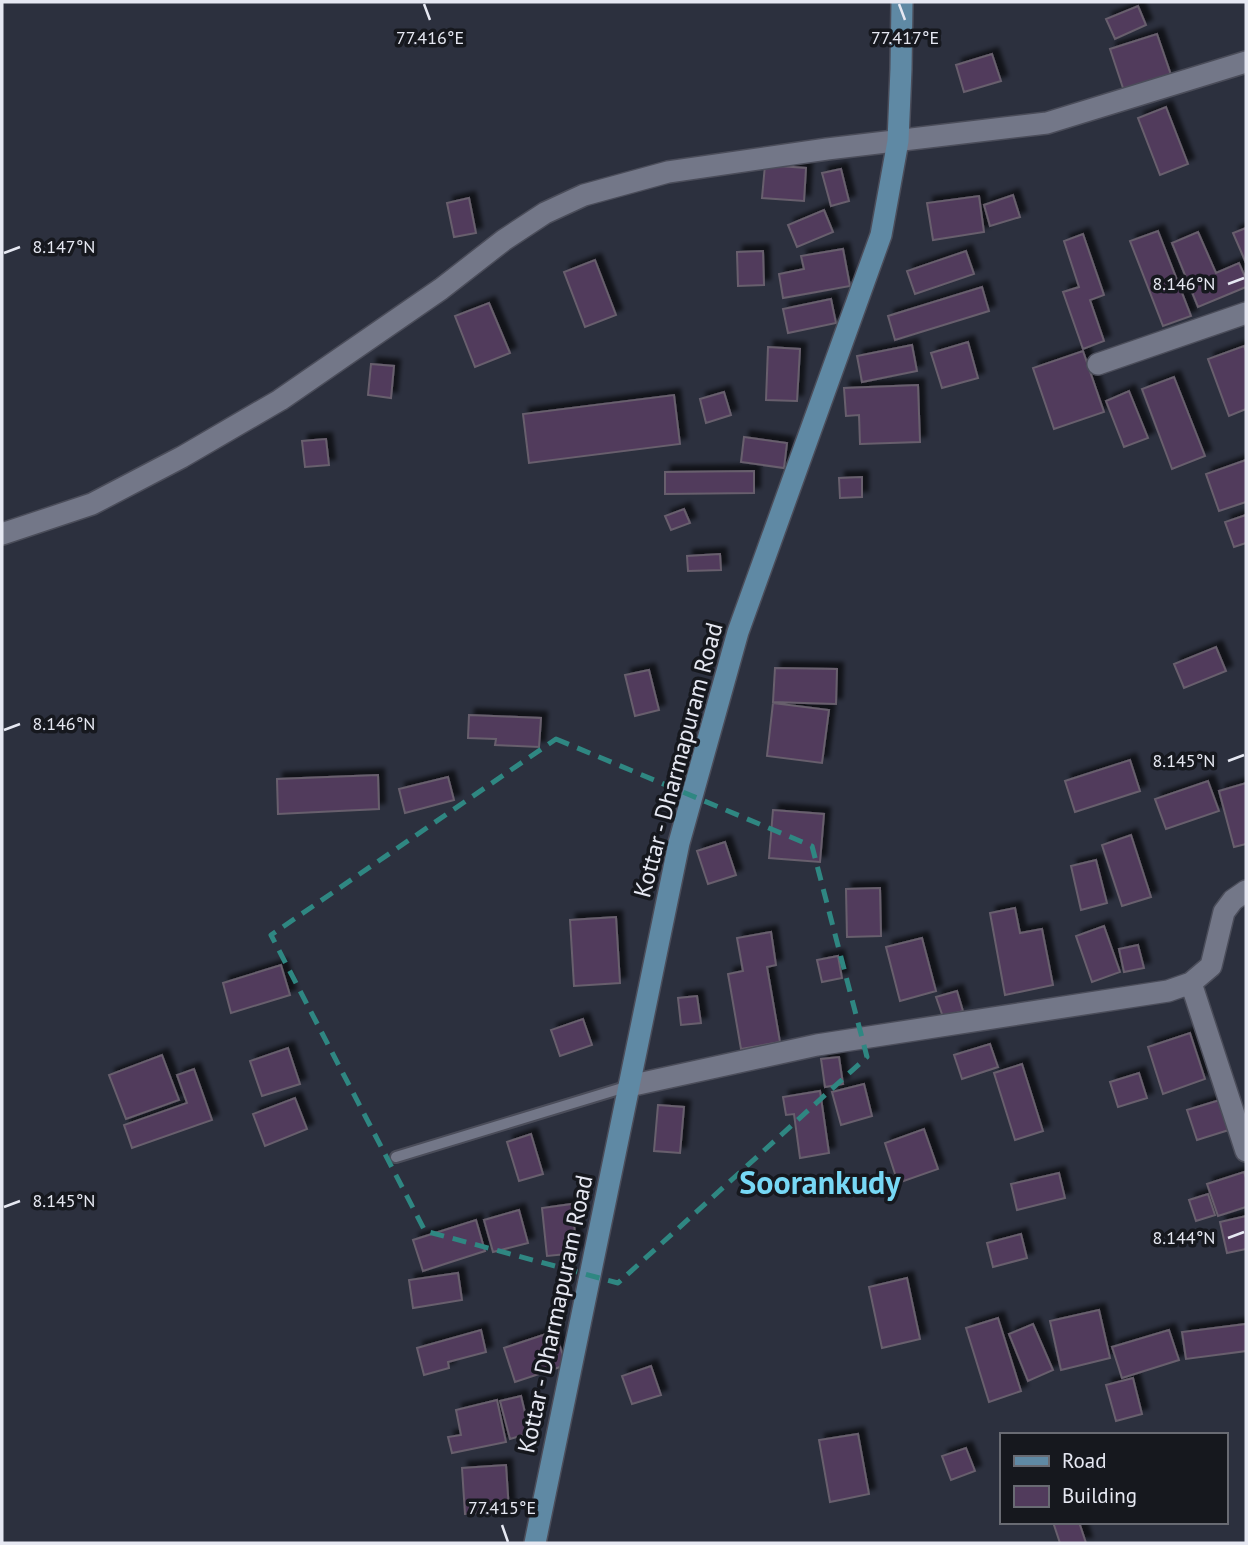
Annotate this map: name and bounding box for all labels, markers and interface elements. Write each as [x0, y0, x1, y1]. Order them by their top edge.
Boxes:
text: 77.416°E [396, 26, 464, 49]
text: 77.417°E [871, 26, 939, 49]
text: 8.147°N [33, 235, 95, 258]
text: 8.146°N [1153, 272, 1215, 295]
street label: Kottar - Dharmapuram Road [626, 619, 730, 901]
text: 8.146°N [33, 712, 95, 735]
text: 8.145°N [1153, 749, 1215, 772]
district label: Soorankudy [739, 1161, 901, 1203]
street label: Kottar - Dharmapuram Road [510, 1172, 600, 1456]
text: 8.145°N [33, 1189, 95, 1212]
text: 8.144°N [1153, 1226, 1215, 1249]
legend [1000, 1433, 1227, 1524]
text: Road [1062, 1447, 1106, 1474]
text: Building [1062, 1482, 1137, 1509]
text: 77.415°E [468, 1496, 536, 1519]

